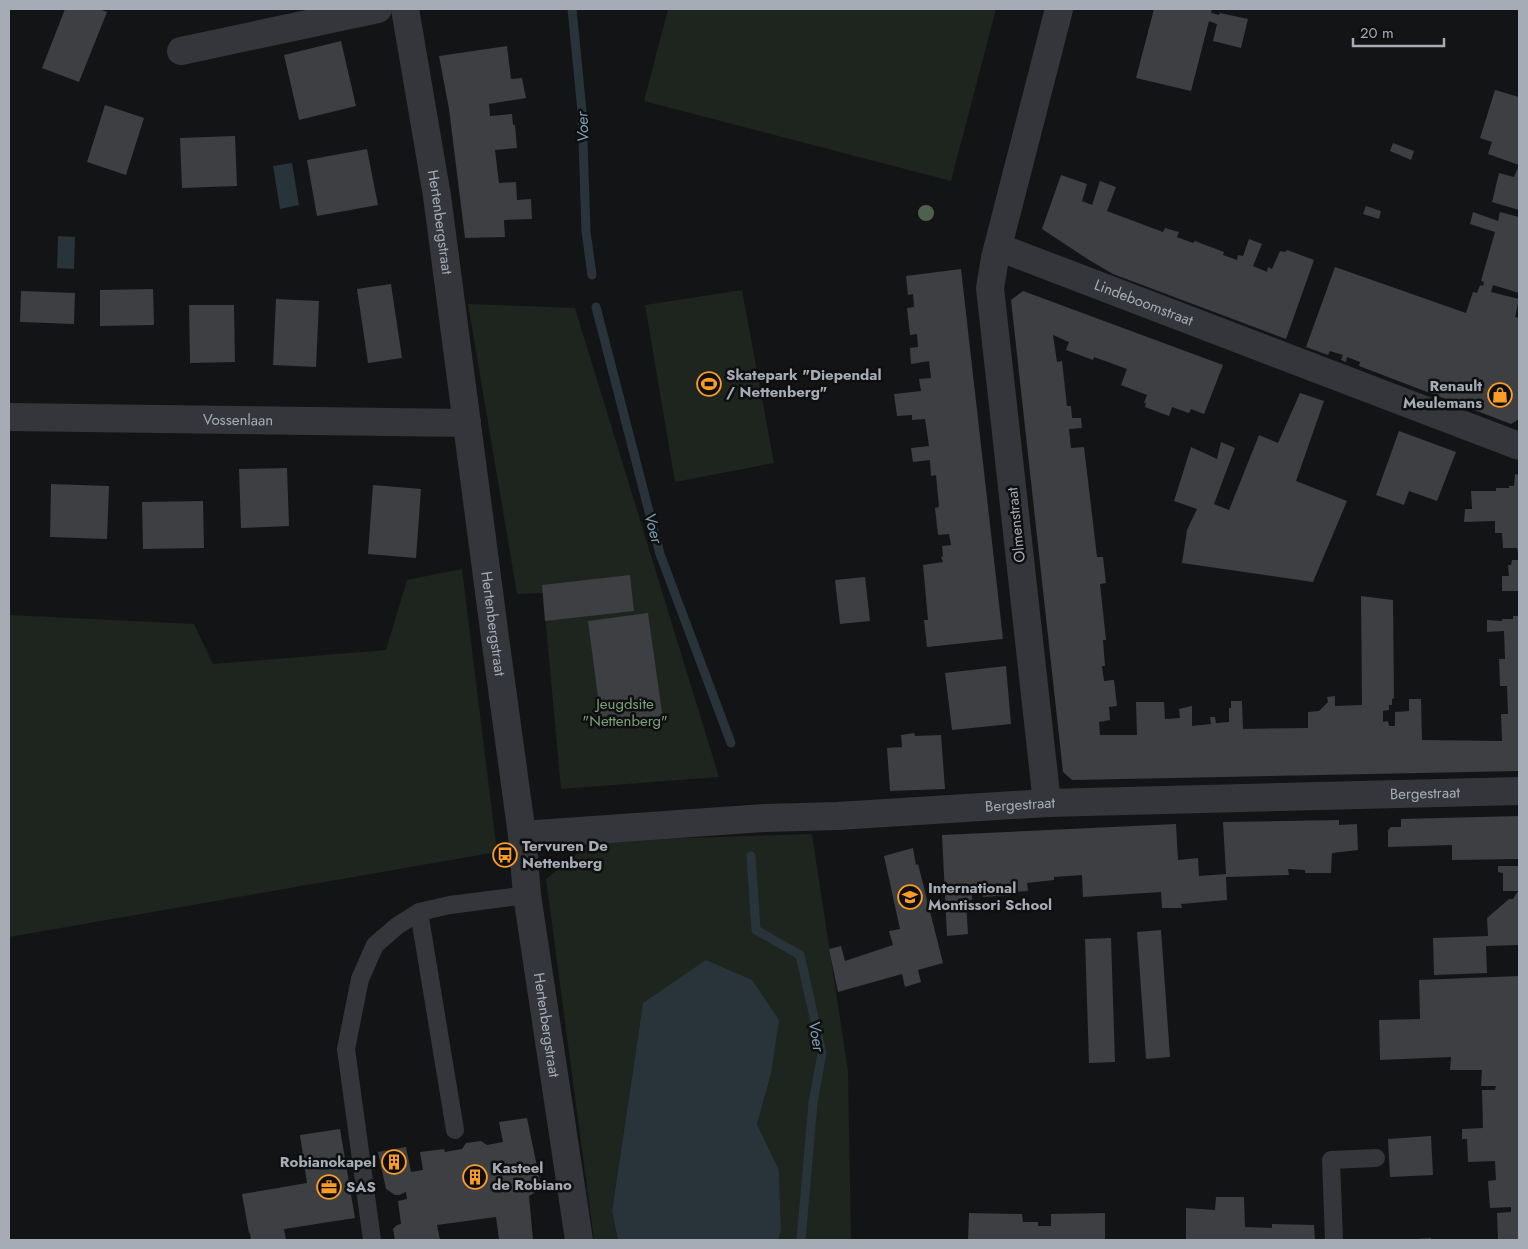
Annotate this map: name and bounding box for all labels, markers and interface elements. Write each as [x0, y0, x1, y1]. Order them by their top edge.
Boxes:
scale bar [1353, 15, 1444, 47]
text: 20 m [1360, 22, 1394, 44]
water label: Voer [570, 109, 595, 143]
street label: Hertenbergstraat [422, 168, 458, 276]
street label: Lindeboomstraat [1091, 274, 1197, 332]
place label: Skatepark "Diependal / Nettenberg" [726, 364, 882, 403]
sports icon: Skatepark "Diependal / Nettenberg" [696, 371, 722, 397]
place label: Renault Meulemans [1403, 375, 1482, 414]
shop icon: Renault Meulemans [1487, 382, 1513, 408]
street label: Vossenlaan [203, 409, 273, 431]
street label: Olmenstraat [1001, 486, 1031, 564]
water label: Voer [638, 510, 669, 548]
street label: Hertenbergstraat [475, 570, 511, 678]
park label: Jeugdsite "Nettenberg" [582, 693, 668, 732]
street label: Bergestraat [1389, 781, 1461, 805]
street label: Bergestraat [984, 792, 1056, 818]
place label: Tervuren De Nettenberg [522, 835, 608, 874]
bus stop icon: Tervuren De Nettenberg [492, 842, 518, 868]
place label: International Montissori School [928, 877, 1052, 916]
school or university icon: International Montissori School [897, 884, 923, 910]
street label: Hertenbergstraat [528, 971, 565, 1079]
water label: Voer [803, 1019, 831, 1055]
building icon: Robianokapel [381, 1149, 407, 1175]
place label: Robianokapel [280, 1151, 376, 1173]
place label: Kasteel de Robiano [492, 1157, 572, 1196]
building icon: Kasteel de Robiano [462, 1164, 488, 1190]
office icon: SAS [316, 1174, 342, 1200]
place label: SAS [346, 1176, 376, 1198]

